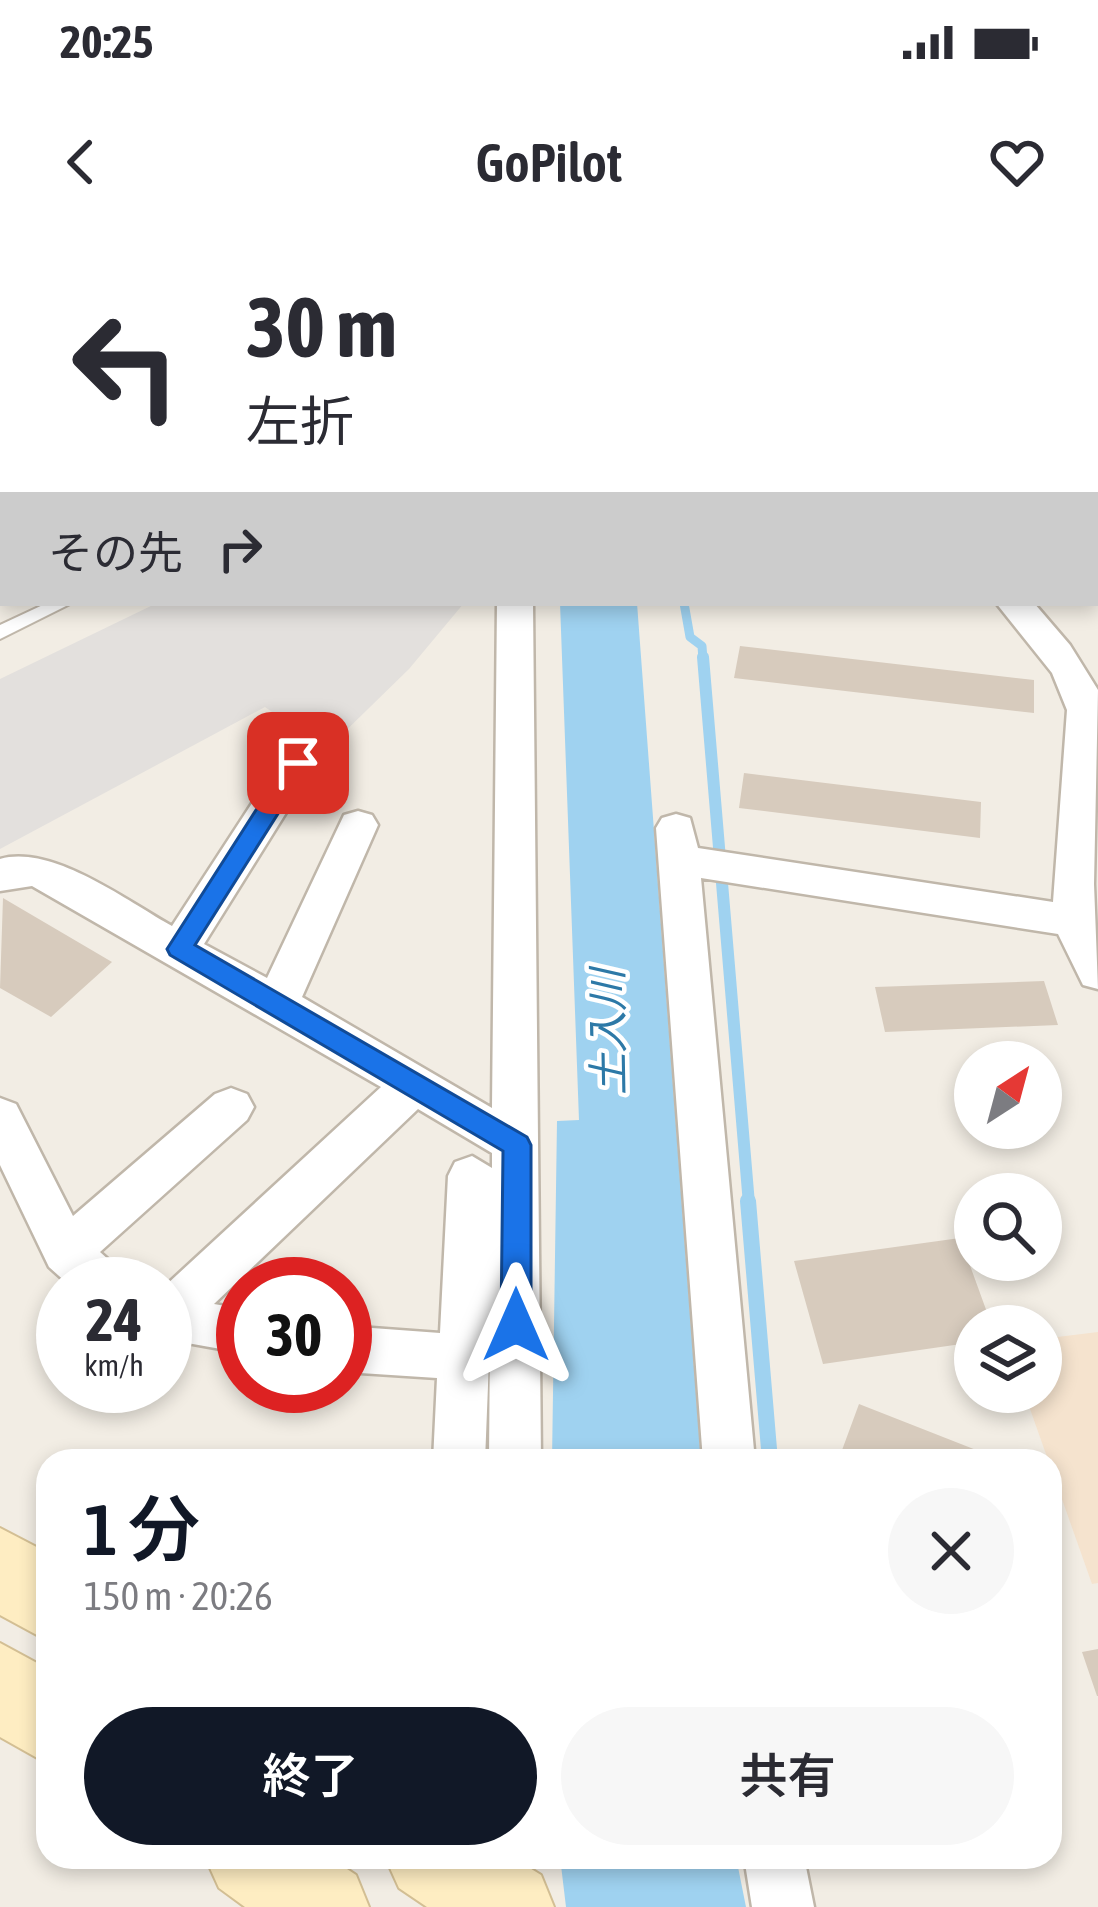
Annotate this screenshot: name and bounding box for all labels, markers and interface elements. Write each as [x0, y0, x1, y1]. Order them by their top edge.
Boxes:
text: 20:25 [60, 16, 154, 68]
icon: back [48, 129, 114, 195]
icon: heart [984, 129, 1050, 195]
text: GoPilot [476, 132, 622, 193]
text: 30 m [246, 279, 397, 375]
icon: left [48, 288, 204, 444]
text: 左折 [246, 391, 354, 452]
icon: right [207, 516, 273, 582]
text: その先 [48, 527, 183, 579]
pin [247, 712, 349, 814]
icon: arrive [265, 730, 331, 796]
water label: 土入川 [583, 965, 633, 1095]
north arrow [954, 1041, 1062, 1149]
map controls [954, 1041, 1062, 1413]
button: search [954, 1173, 1062, 1281]
speed limit sign: 30 [216, 1257, 372, 1413]
position arrow [453, 1262, 579, 1388]
text: 24 [86, 1285, 142, 1354]
button: layers [954, 1305, 1062, 1413]
text: km/h [84, 1348, 144, 1382]
text: 1 分 [84, 1488, 200, 1570]
button: close [888, 1488, 1014, 1614]
text: 150 m · 20:26 [84, 1574, 273, 1618]
button: 終了 [84, 1707, 537, 1845]
button: 共有 [561, 1707, 1014, 1845]

